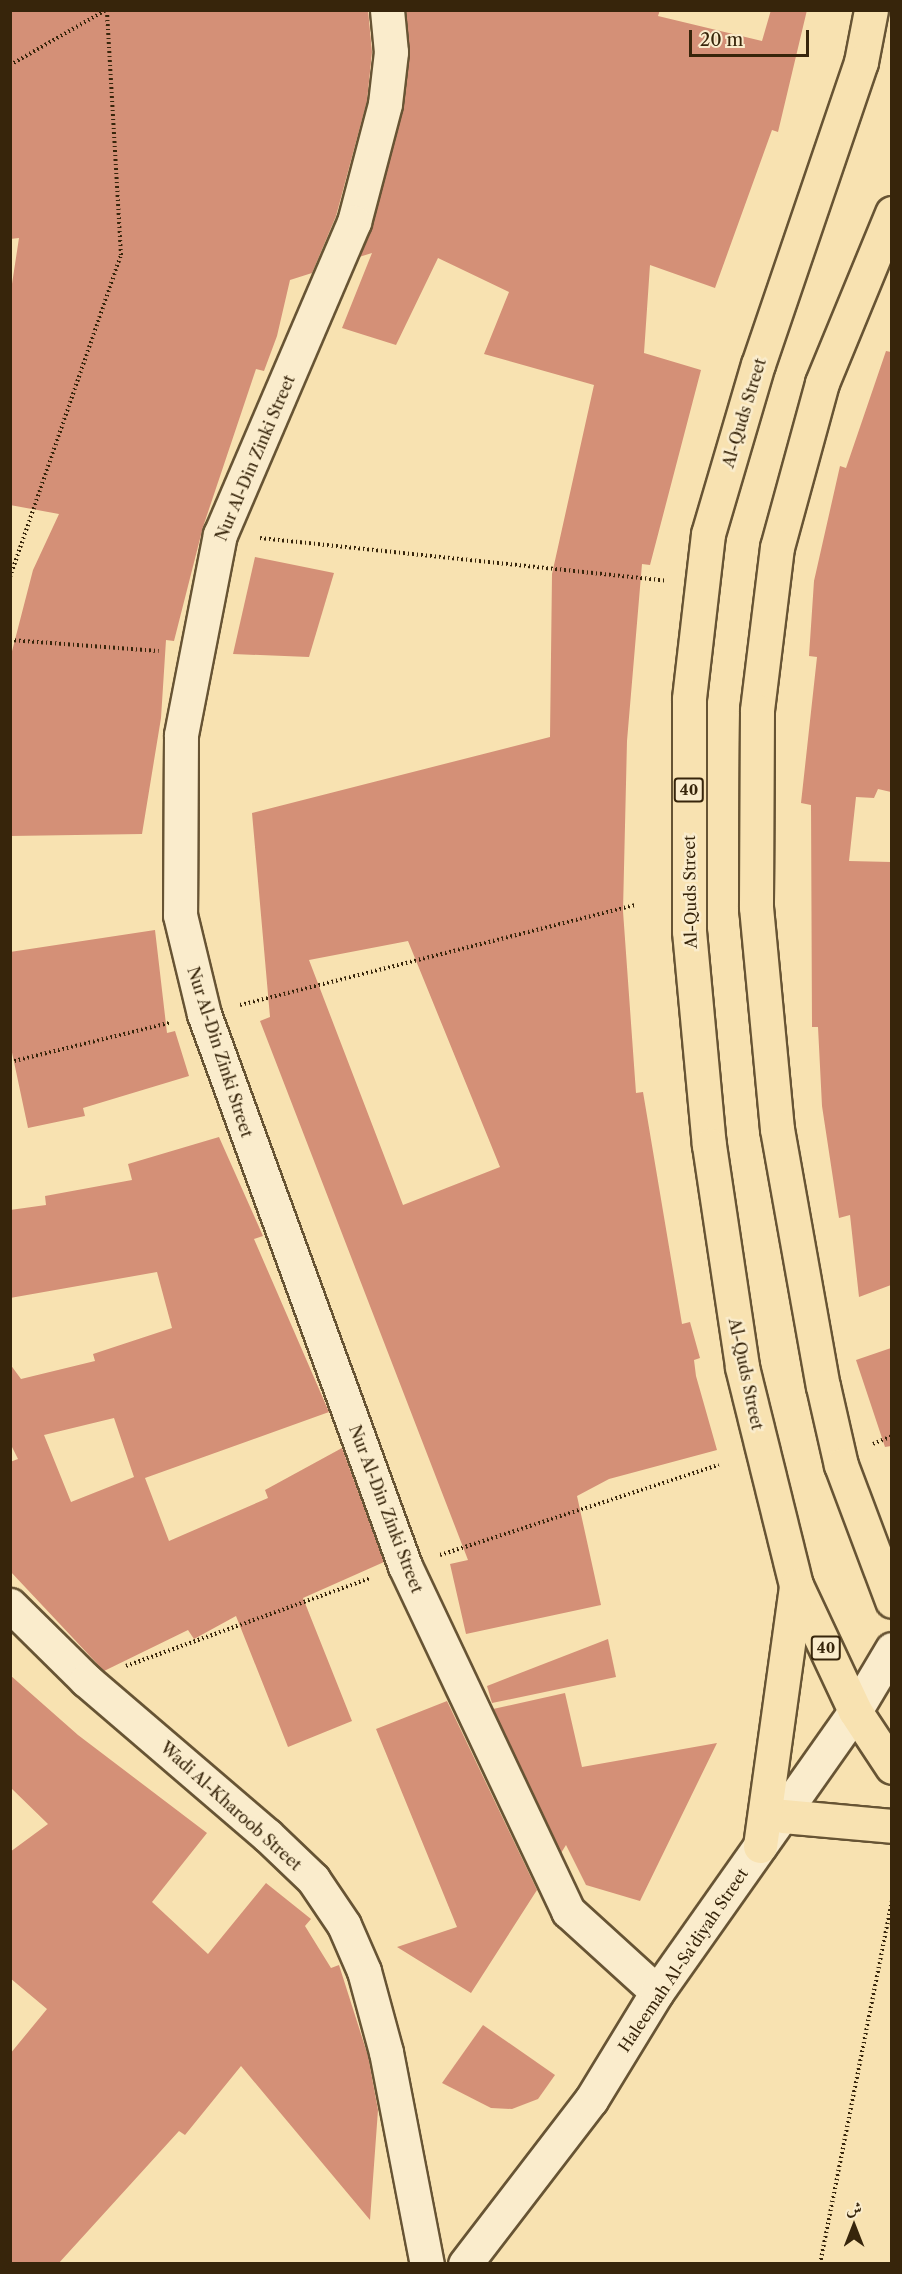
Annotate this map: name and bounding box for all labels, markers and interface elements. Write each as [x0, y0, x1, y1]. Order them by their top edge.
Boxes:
scale bar [692, 18, 812, 56]
text: 20 m [700, 29, 743, 51]
street label: Al-Quds Street [718, 356, 770, 470]
street label: Nur Al-Din Zinki Street [211, 372, 299, 544]
road number: 40 [672, 778, 706, 802]
street label: Al-Quds Street [679, 835, 701, 949]
street label: Nur Al-Din Zinki Street [183, 964, 257, 1140]
street label: Al-Quds Street [725, 1317, 767, 1431]
street label: Nur Al-Din Zinki Street [345, 1422, 427, 1596]
road number: 40 [810, 1636, 842, 1660]
street label: Wadi Al-Kharoob Street [156, 1737, 306, 1875]
street label: Haleemah Al-Sa'diyah Street [614, 1864, 752, 2056]
north arrow [824, 2196, 884, 2256]
text: ش [846, 2198, 862, 2218]

